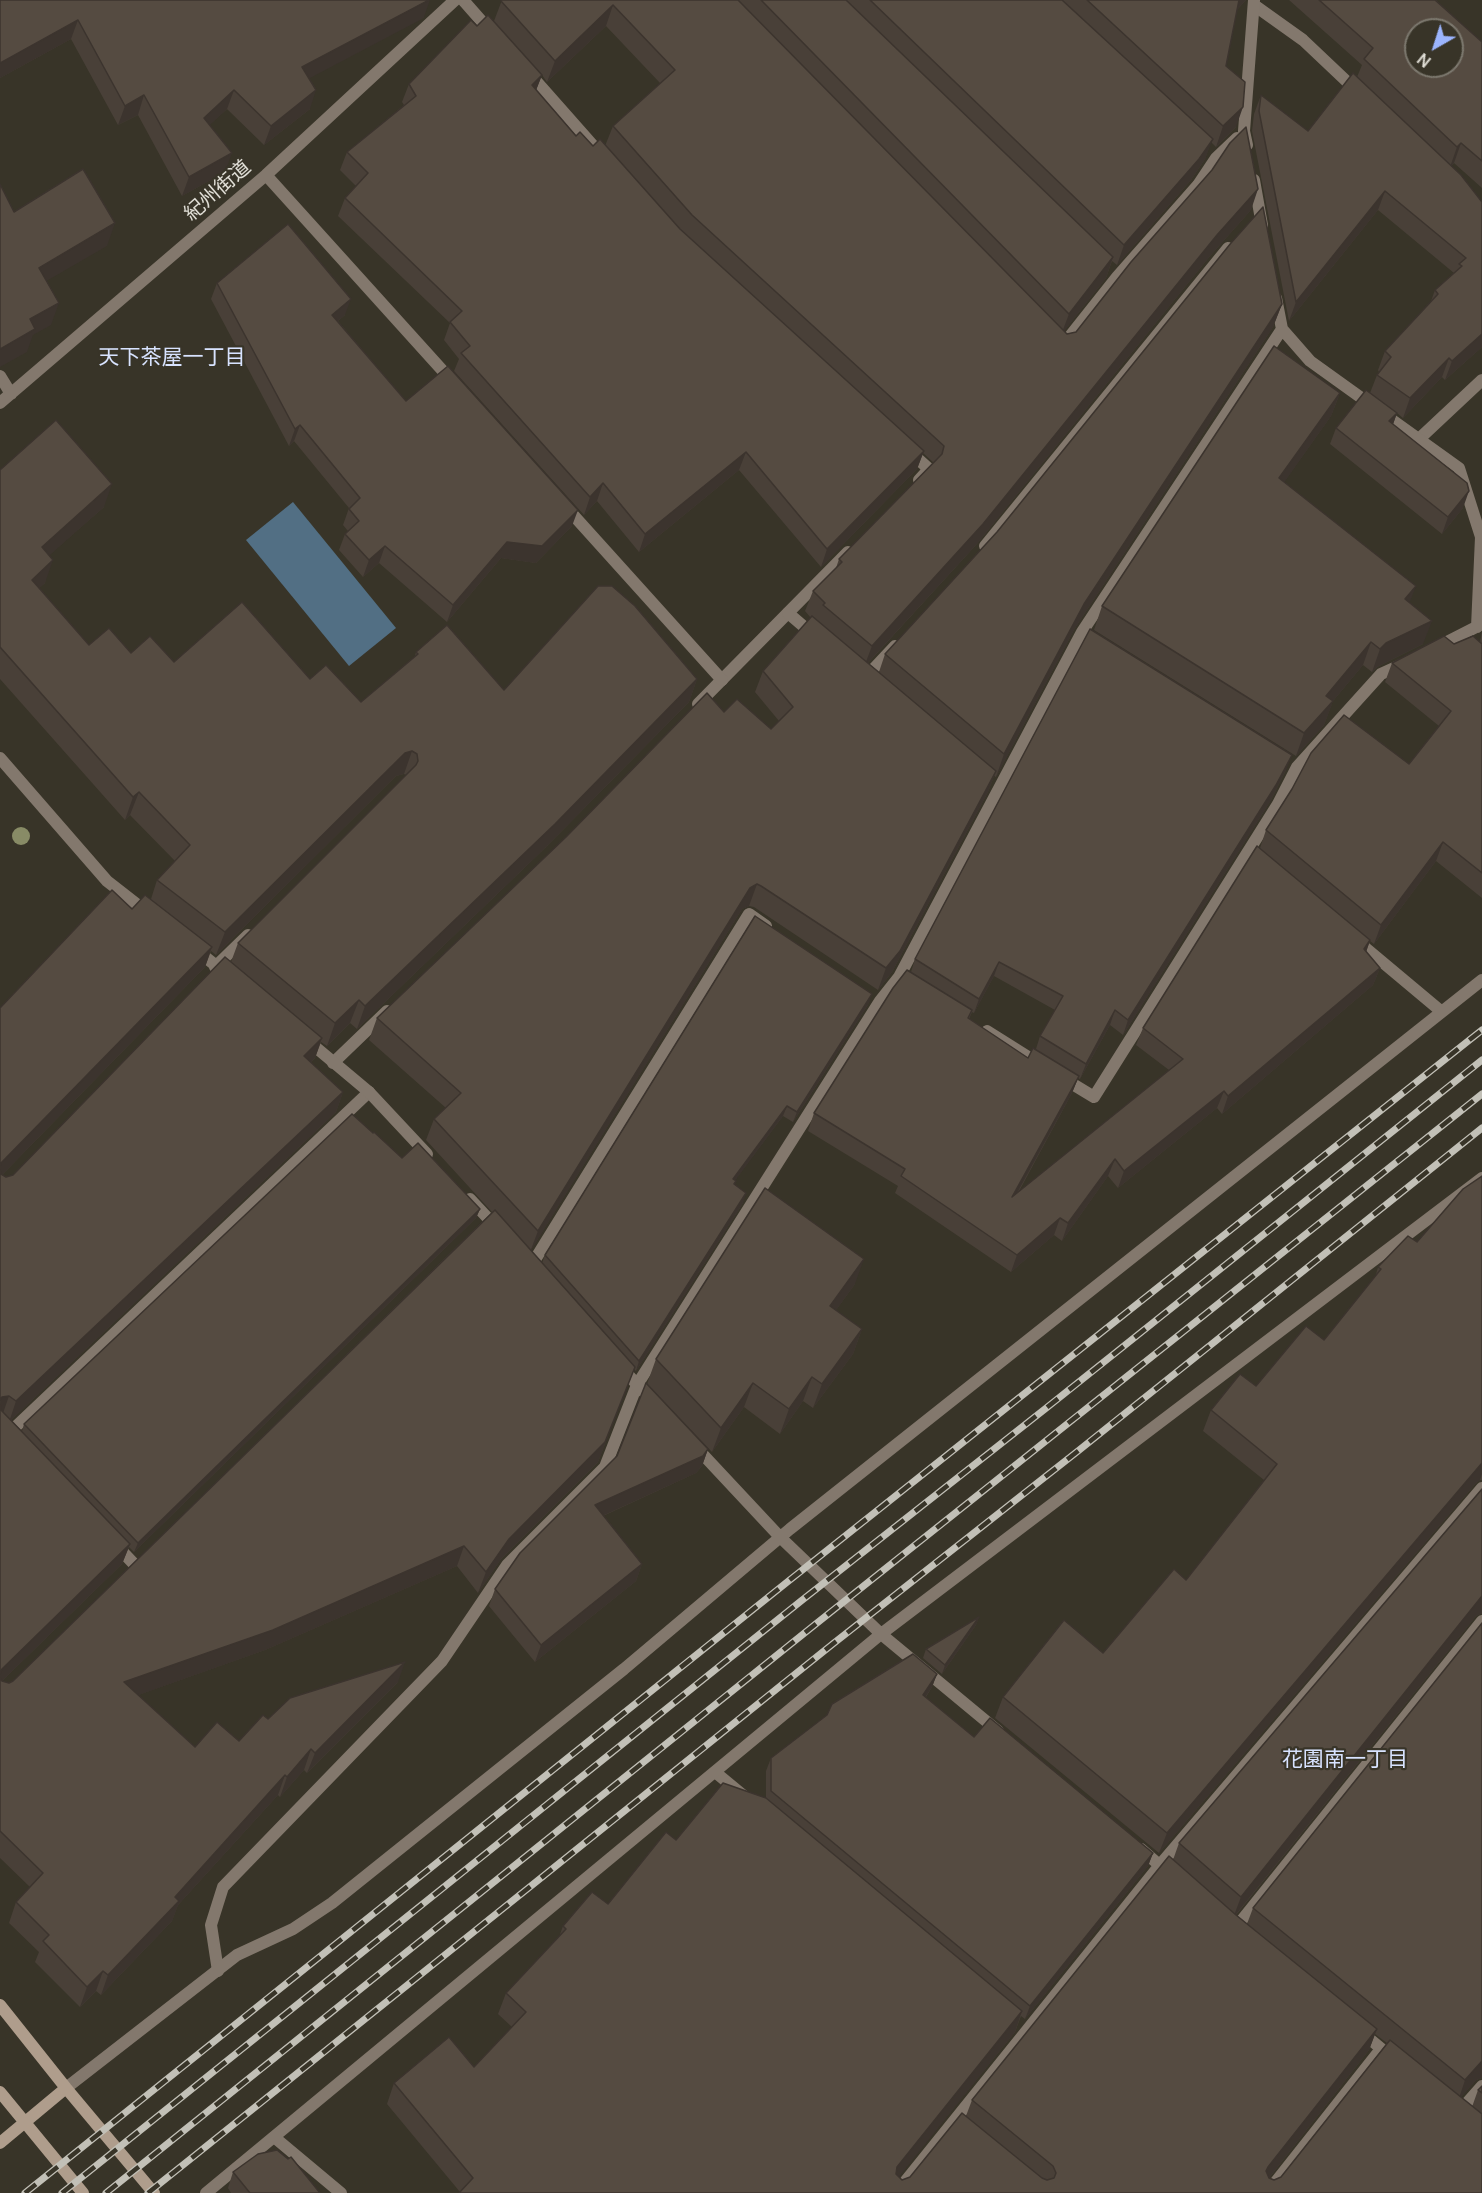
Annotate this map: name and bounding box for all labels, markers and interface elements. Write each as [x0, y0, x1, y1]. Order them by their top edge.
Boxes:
north arrow [1404, 18, 1464, 78]
text: N [1413, 48, 1435, 73]
street label: 紀州街道 [180, 156, 256, 226]
district label: 天下茶屋一丁目 [99, 345, 245, 371]
district label: 花園南一丁目 [1282, 1747, 1408, 1773]

